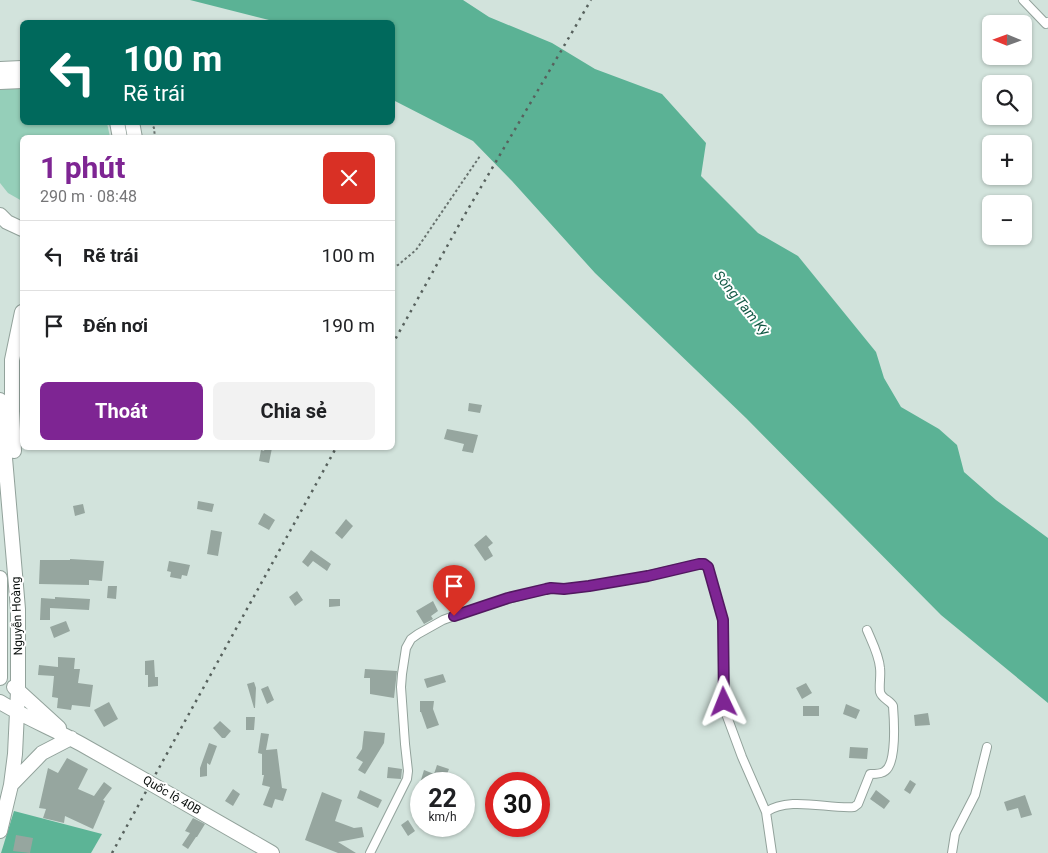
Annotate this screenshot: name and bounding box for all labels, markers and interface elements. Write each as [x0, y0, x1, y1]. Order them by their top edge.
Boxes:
north arrow [982, 15, 1032, 65]
map controls [982, 15, 1032, 245]
text: 100 m [123, 39, 222, 80]
icon: left [40, 40, 105, 105]
button: search [982, 75, 1032, 125]
text: Rẽ trái [123, 81, 185, 106]
button: + [982, 135, 1032, 185]
text: 1 phút [40, 150, 125, 185]
button: close [323, 152, 375, 204]
text: 290 m · 08:48 [40, 187, 137, 206]
button: − [982, 195, 1032, 245]
icon: left [40, 242, 68, 270]
text: Rẽ trái [83, 244, 138, 267]
text: 100 m [322, 244, 375, 267]
water label: Sông Tam Kỳ [711, 267, 773, 339]
icon: arrive [40, 312, 68, 340]
text: Đến nơi [83, 314, 148, 337]
text: 190 m [322, 314, 375, 337]
button: Thoát [40, 382, 203, 440]
button: Chia sẻ [213, 382, 375, 440]
pin [433, 565, 475, 616]
icon: arrive [440, 572, 468, 600]
street label: Nguyễn Hoàng [9, 576, 25, 656]
position arrow [697, 675, 749, 727]
speed limit sign: 30 [485, 772, 550, 837]
street label: Quốc lộ 40B [140, 773, 204, 817]
text: 22 [428, 784, 457, 813]
text: km/h [428, 810, 457, 824]

